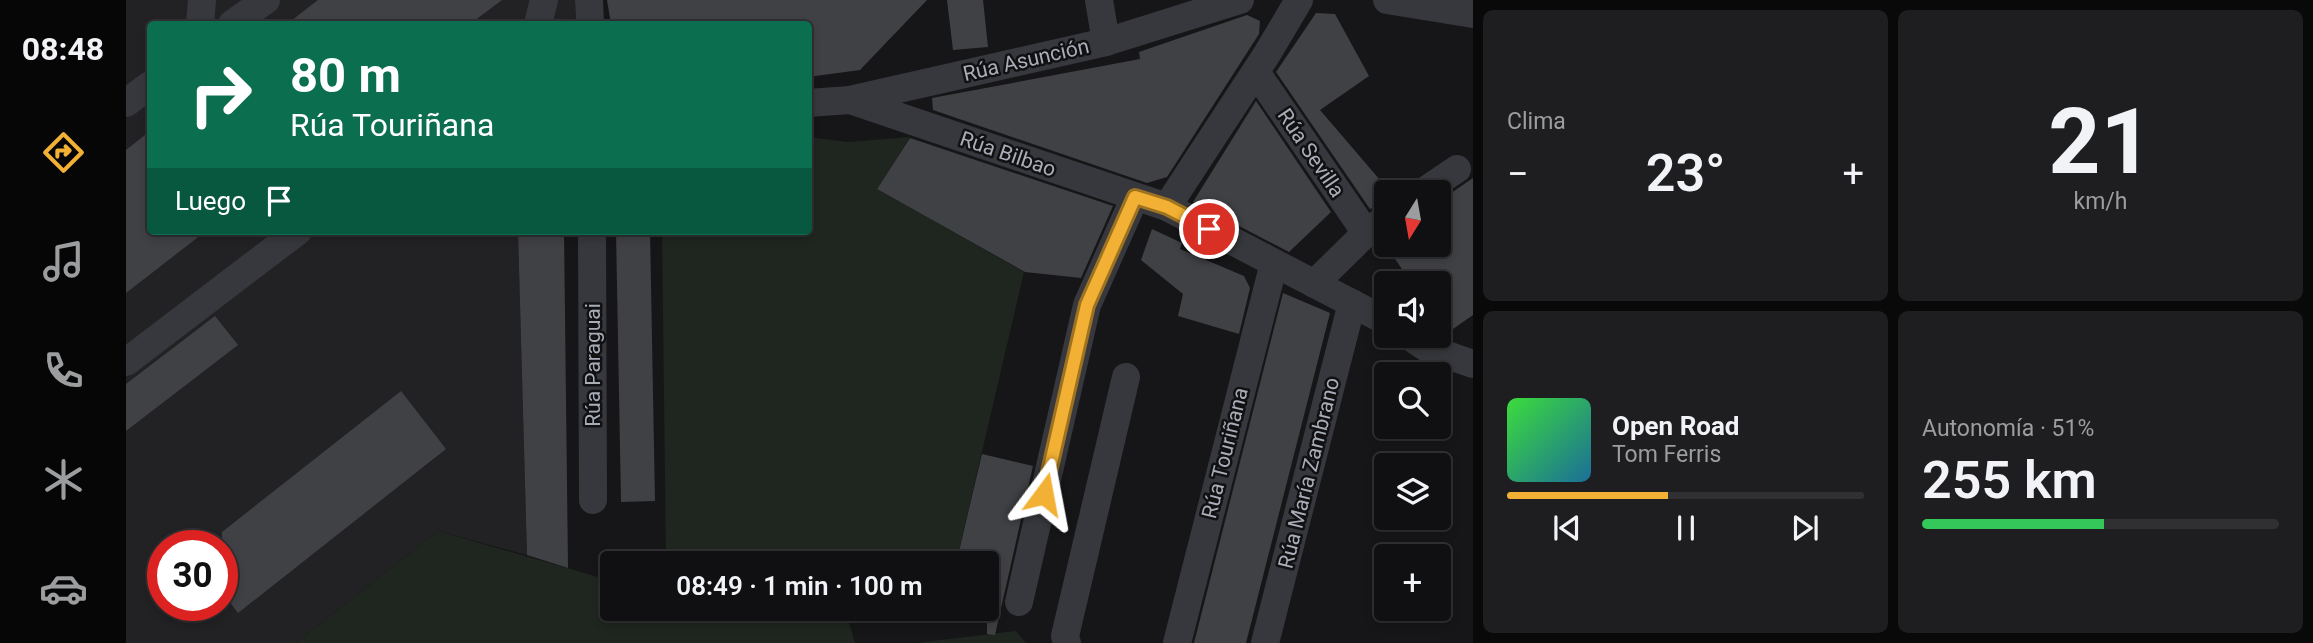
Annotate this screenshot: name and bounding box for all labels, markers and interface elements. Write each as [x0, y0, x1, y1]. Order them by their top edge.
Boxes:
text: 08:48 [22, 30, 104, 68]
street label: Rúa Asunción [961, 34, 1091, 86]
text: 80 m [290, 47, 401, 104]
icon: right [175, 49, 266, 140]
text: 21 [2048, 89, 2153, 195]
street label: Rúa Sevilla [1273, 104, 1349, 202]
text: Rúa Touriñana [290, 106, 494, 144]
text: Clima [1507, 108, 1566, 135]
street label: Rúa Bilbao [957, 126, 1059, 182]
icon: directions [39, 128, 88, 177]
text: 23° [1646, 143, 1725, 204]
text: − [1507, 152, 1529, 196]
text: + [1842, 152, 1864, 196]
north arrow [1374, 180, 1451, 257]
map controls [1374, 180, 1451, 621]
icon: arrive [260, 182, 298, 220]
text: Luego [175, 186, 246, 216]
text: km/h [2074, 188, 2128, 215]
pin [1179, 199, 1239, 259]
icon: arrive [1190, 210, 1228, 248]
icon: music [39, 237, 88, 286]
button: sound [1374, 271, 1451, 348]
street label: Rúa Paraguai [581, 303, 605, 427]
icon: phone [39, 346, 88, 395]
button: search [1374, 362, 1451, 439]
street label: Rúa María Zambrano [1274, 375, 1344, 571]
street label: Rúa Touriñana [1197, 385, 1253, 521]
text: Open Road [1612, 411, 1740, 441]
text: Autonomía · 51% [1922, 415, 2094, 442]
text: Tom Ferris [1612, 441, 1721, 468]
text: 255 km [1922, 450, 2097, 511]
button: layers [1374, 453, 1451, 530]
icon: climate [39, 455, 88, 504]
position arrow [1007, 457, 1081, 531]
icon: previous [1548, 509, 1586, 547]
icon: pause [1667, 509, 1705, 547]
icon: next [1786, 509, 1824, 547]
speed limit sign: 30 [147, 530, 238, 621]
button: + [1374, 544, 1451, 621]
icon: car [39, 564, 88, 613]
text: 08:49 · 1 min · 100 m [676, 571, 923, 601]

